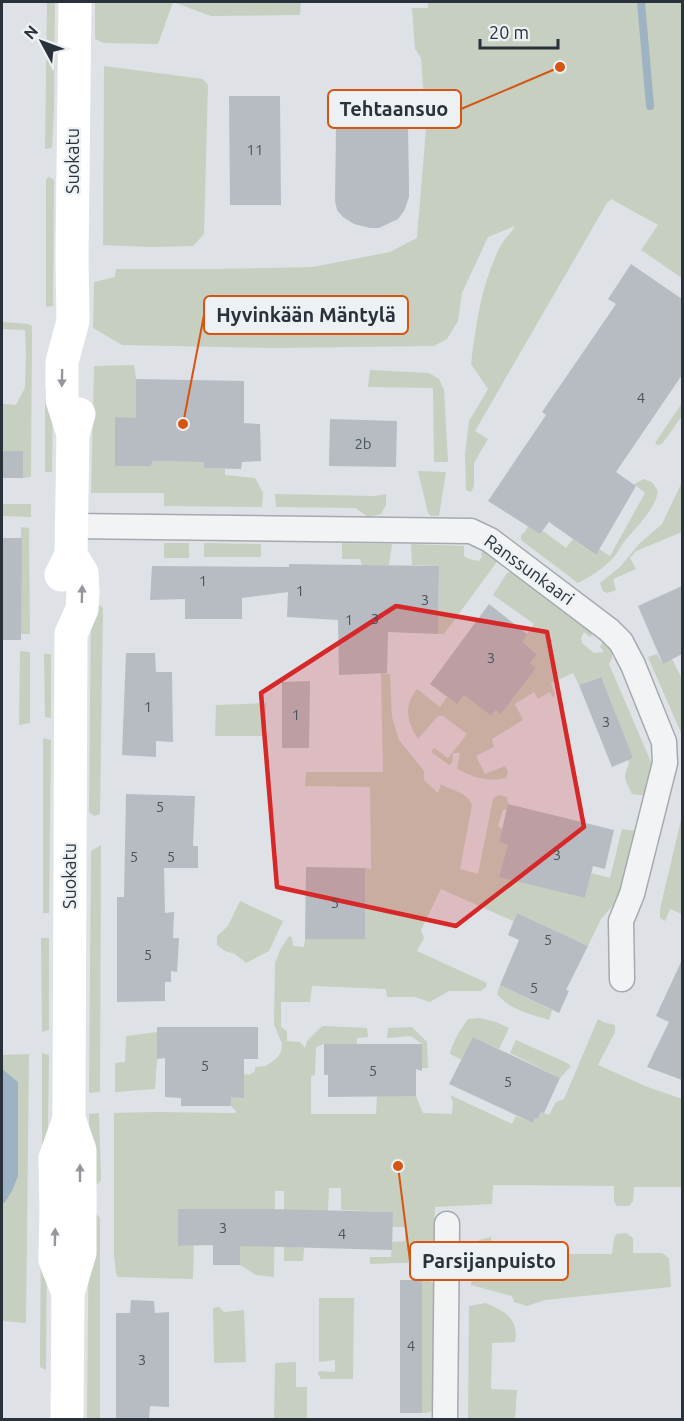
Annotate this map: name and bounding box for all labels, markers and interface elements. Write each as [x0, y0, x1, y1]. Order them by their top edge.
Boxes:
north arrow [12, 12, 72, 72]
scale bar [480, 12, 558, 50]
text: N [20, 22, 41, 43]
text: 20 m [489, 22, 529, 42]
callout: Tehtaansuo [328, 90, 461, 128]
text: Tehtaansuo [340, 97, 448, 120]
street label: Suokatu [62, 128, 82, 194]
house number: 11 [247, 141, 263, 158]
callout: Hyvinkään Mäntylä [204, 296, 408, 334]
text: Hyvinkään Mäntylä [216, 303, 396, 326]
one-way arrow [57, 368, 67, 387]
house number: 4 [637, 389, 645, 406]
house number: 2b [354, 435, 372, 452]
street label: Ranssunkaari [481, 530, 578, 608]
house number: 1 [199, 572, 207, 589]
house number: 1 [296, 582, 304, 599]
one-way arrow [78, 585, 87, 604]
house number: 3 [421, 591, 429, 608]
house number: 3 [371, 610, 379, 627]
house number: 1 [345, 611, 353, 628]
house number: 3 [487, 649, 495, 666]
house number: 1 [144, 698, 152, 715]
house number: 1 [292, 706, 300, 723]
house number: 3 [602, 713, 610, 730]
house number: 5 [156, 798, 164, 815]
street label: Suokatu [59, 843, 79, 909]
house number: 3 [553, 846, 561, 863]
house number: 5 [130, 848, 138, 865]
house number: 5 [167, 848, 175, 865]
house number: 5 [331, 894, 339, 911]
house number: 5 [544, 931, 552, 948]
house number: 5 [144, 946, 152, 963]
house number: 5 [530, 979, 538, 996]
house number: 5 [201, 1057, 209, 1074]
house number: 5 [369, 1062, 377, 1079]
house number: 5 [504, 1073, 512, 1090]
one-way arrow [75, 1164, 85, 1183]
house number: 3 [219, 1219, 227, 1236]
house number: 4 [338, 1225, 346, 1242]
one-way arrow [51, 1227, 60, 1246]
callout: Parsijanpuisto [410, 1242, 568, 1280]
text: Parsijanpuisto [422, 1249, 556, 1272]
house number: 4 [407, 1337, 415, 1354]
house number: 3 [138, 1351, 146, 1368]

